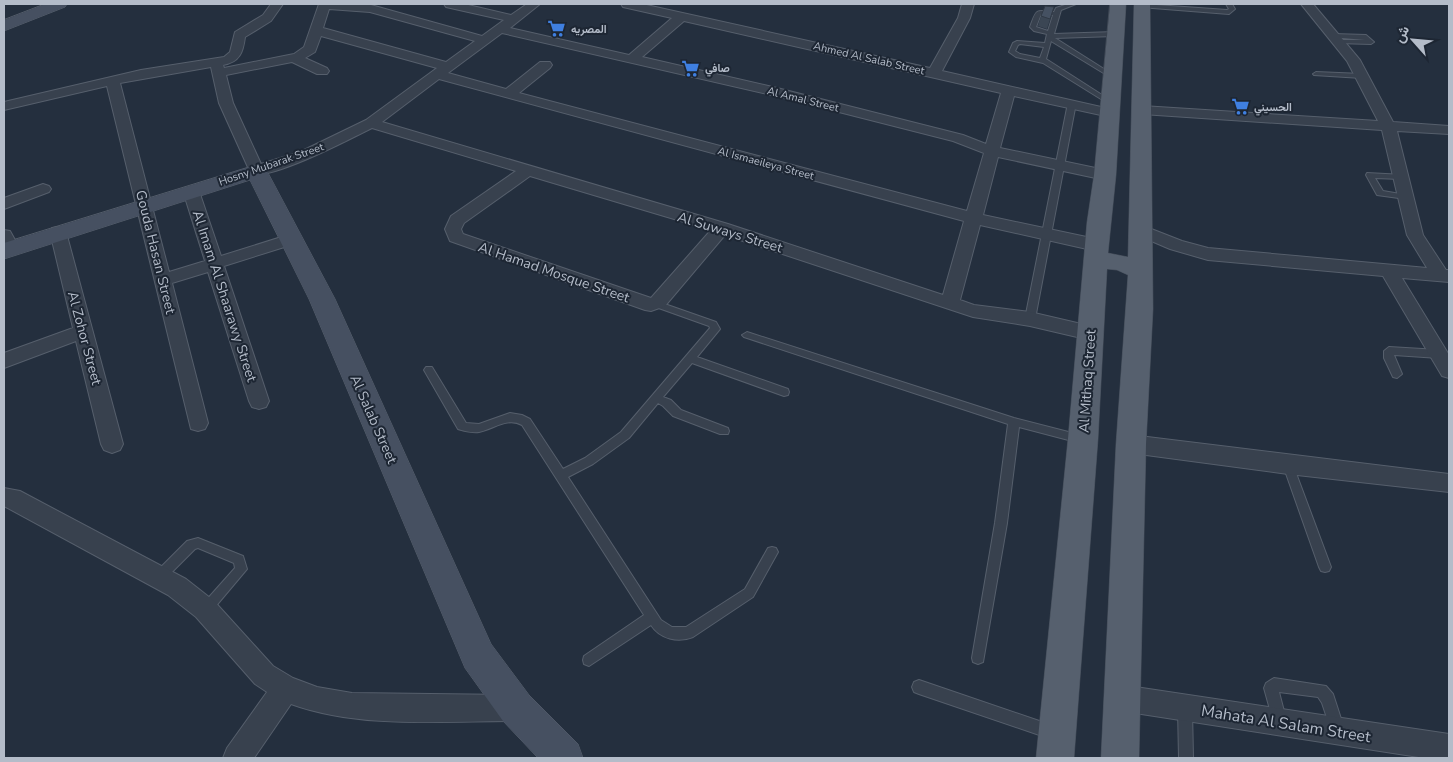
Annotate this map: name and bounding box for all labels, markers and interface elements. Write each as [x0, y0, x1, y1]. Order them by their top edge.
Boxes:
north arrow [1388, 15, 1438, 65]
supermarket icon: المصريه [547, 19, 567, 39]
place label: المصريه [571, 22, 607, 37]
text: ش [1390, 22, 1414, 46]
street label: Ahmed Al Salab Street [812, 38, 926, 79]
supermarket icon: صافي [681, 58, 701, 78]
place label: صافي [705, 61, 730, 77]
street label: Al Amal Street [765, 83, 840, 116]
supermarket icon: الحسيني [1230, 97, 1250, 117]
place label: الحسيني [1254, 100, 1292, 116]
street label: Hosny Mubarak Street [217, 139, 326, 190]
street label: Al Ismaeileya Street [716, 143, 816, 184]
street label: Gouda Hasan Street [131, 188, 180, 316]
street label: Al Suways Street [675, 207, 785, 258]
street label: Al Imam Al Shaarawy Street [188, 208, 261, 384]
street label: Al Hamad Mosque Street [476, 238, 632, 307]
street label: Al Zohor Street [63, 289, 106, 387]
street label: Al Mithaq Street [1074, 329, 1101, 433]
street label: Al Salab Street [345, 372, 402, 467]
street label: Mahata Al Salam Street [1199, 700, 1373, 748]

